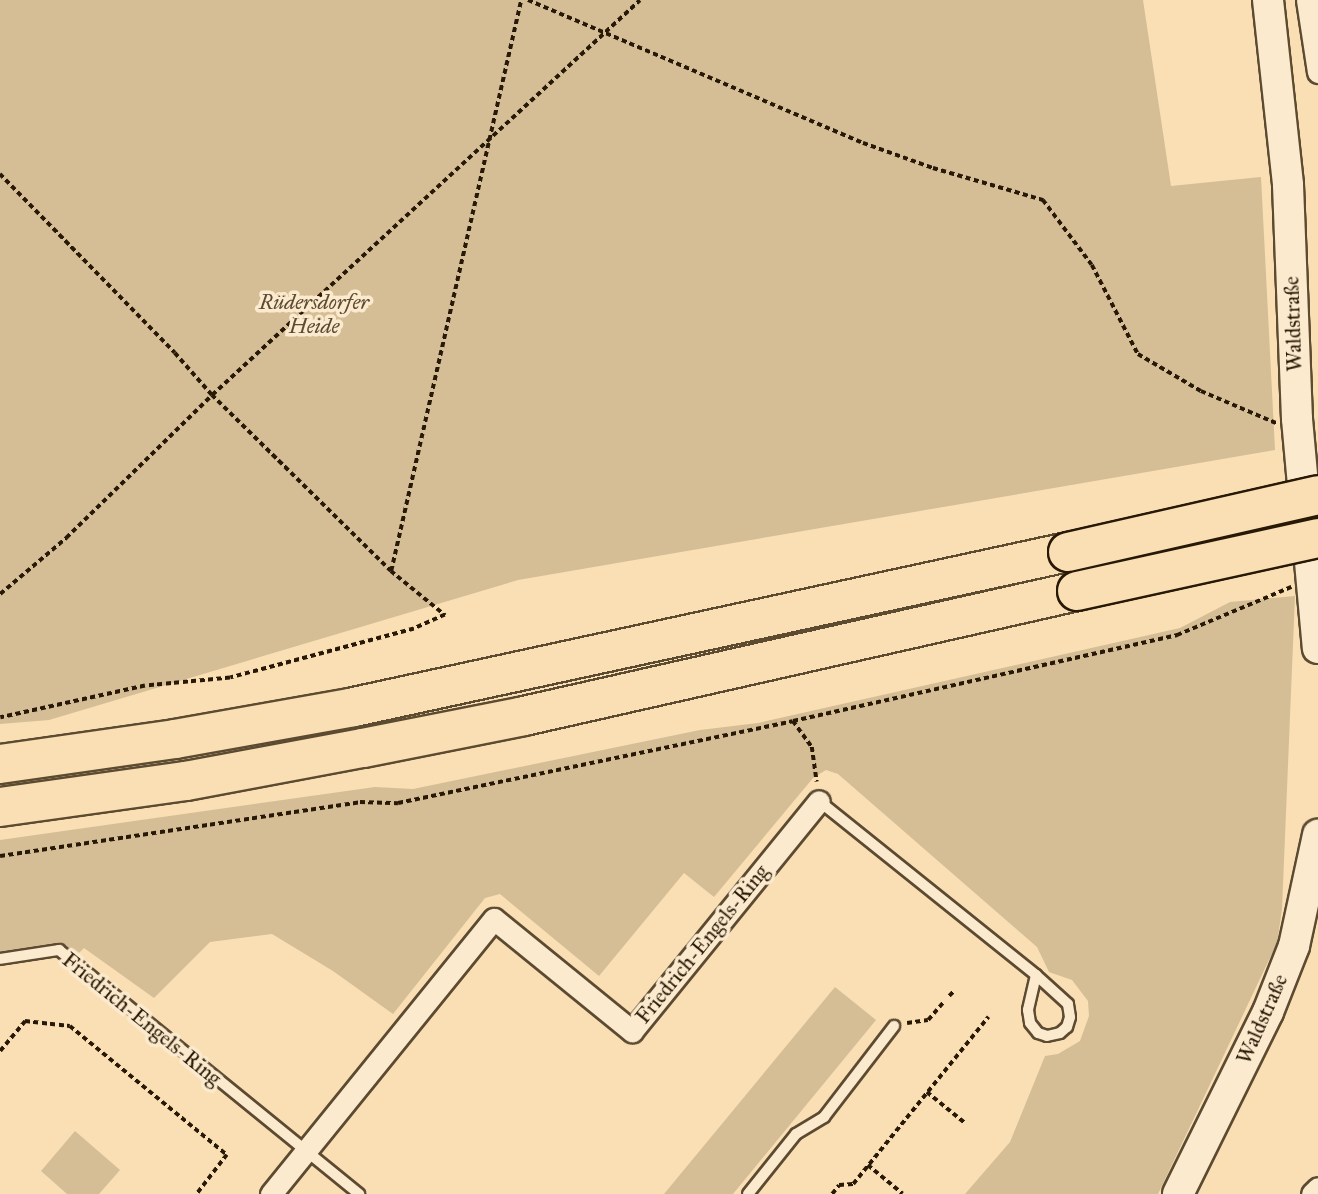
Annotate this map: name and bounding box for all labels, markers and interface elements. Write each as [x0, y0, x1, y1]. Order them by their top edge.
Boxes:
street label: Waldstraße [1279, 276, 1307, 372]
park label: Rüdersdorfer Heide [259, 289, 369, 339]
street label: Friedrich-Engels-Ring [630, 859, 774, 1029]
street label: Friedrich-Engels-Ring [57, 947, 227, 1091]
street label: Waldstraße [1231, 970, 1293, 1068]

